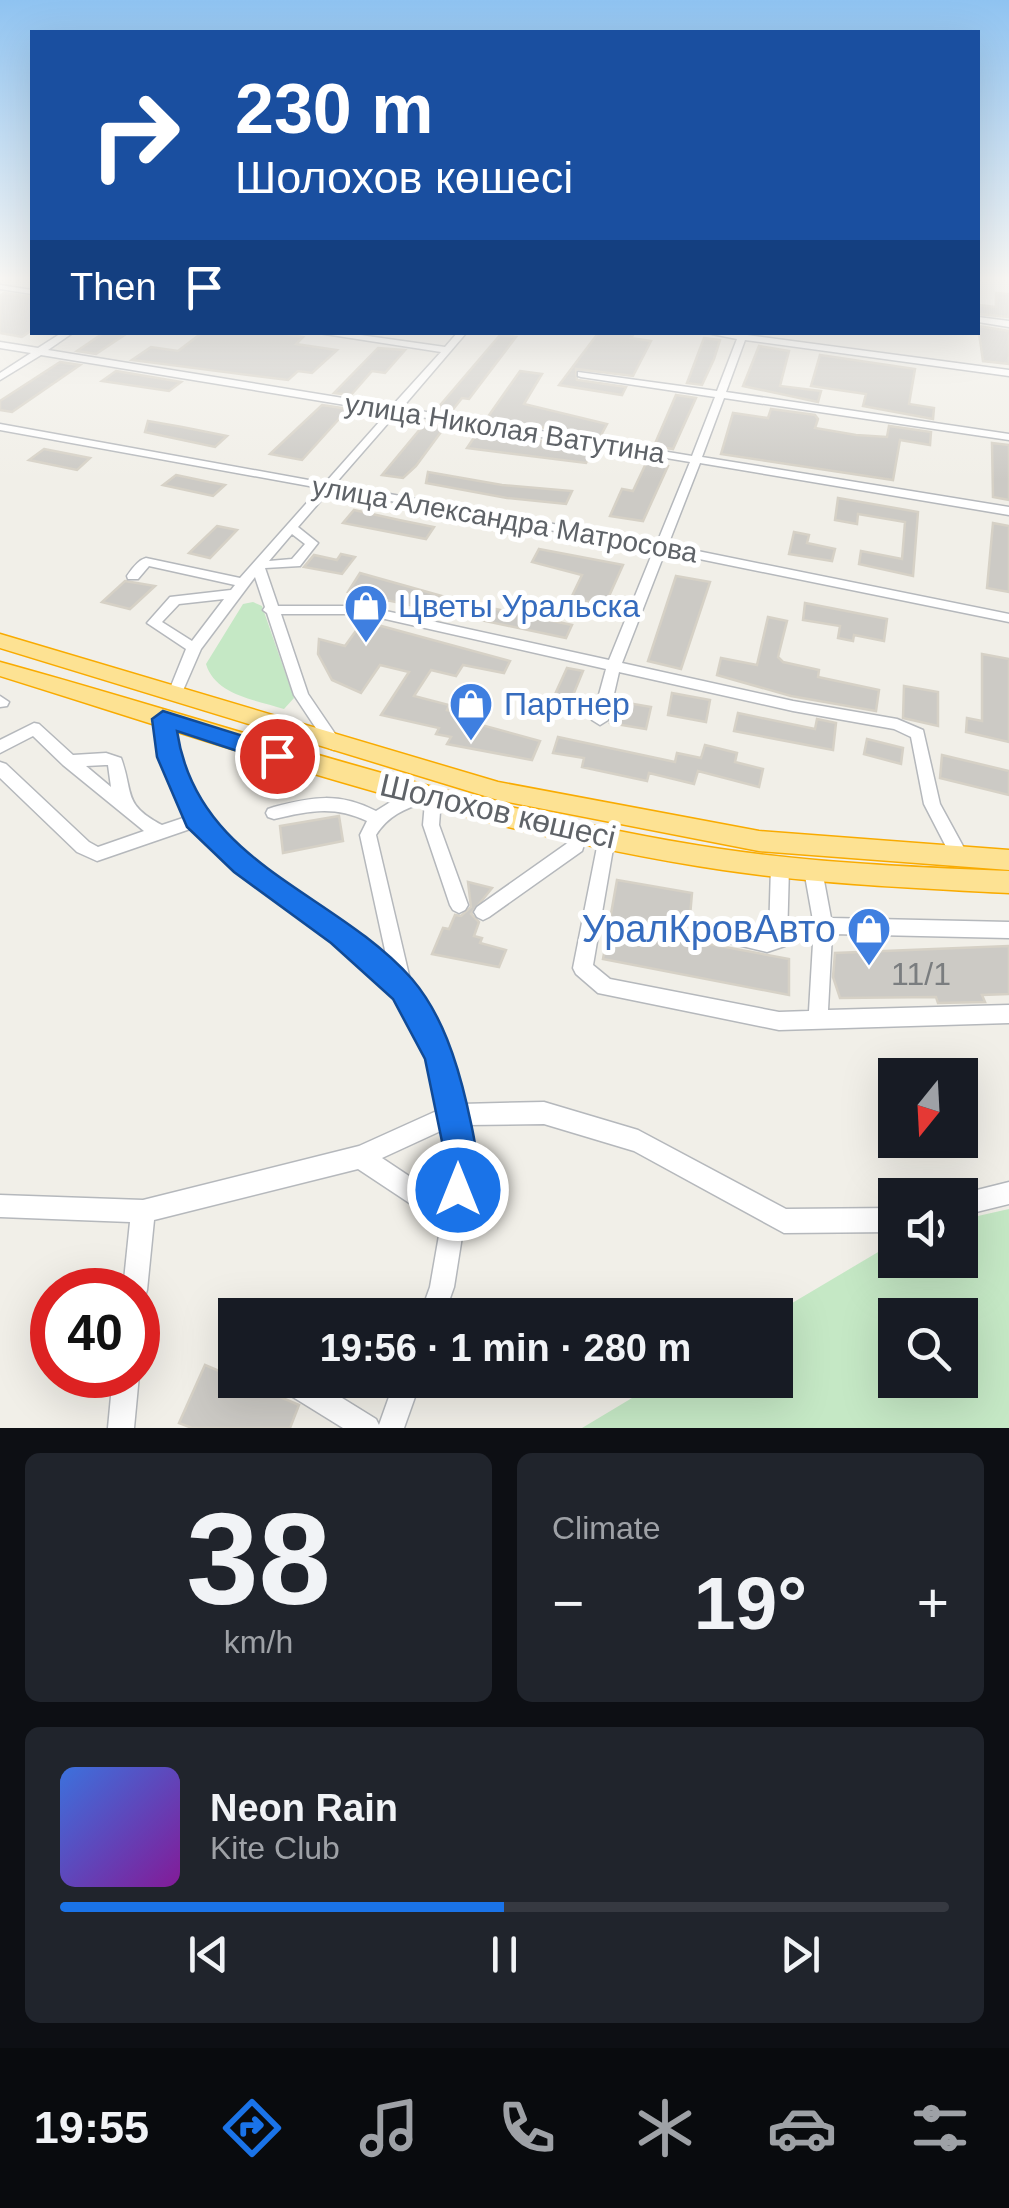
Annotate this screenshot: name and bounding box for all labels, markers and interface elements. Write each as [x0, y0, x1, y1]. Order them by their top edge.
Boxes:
icon: right [70, 70, 200, 200]
text: 230 m [235, 70, 433, 148]
text: Шолохов көшесі [235, 152, 573, 203]
icon: arrive [177, 260, 232, 315]
text: Then [70, 266, 157, 308]
street label: улица Николая Ватутина [343, 388, 667, 469]
street label: улица Александра Матросова [310, 470, 700, 569]
shop icon: Цветы Уральска [343, 583, 389, 644]
place label: Цветы Уральска [398, 588, 640, 624]
shop icon: Партнер [448, 681, 494, 742]
place label: Партнер [504, 686, 630, 722]
pin [235, 714, 320, 799]
icon: arrive [250, 729, 305, 784]
street label: Шолохов көшесі [377, 766, 619, 856]
shop icon: УралКровАвто [846, 906, 892, 967]
place label: УралКровАвто [582, 908, 836, 950]
house number: 11/1 [891, 956, 951, 992]
north arrow [878, 1058, 978, 1158]
map controls [878, 1058, 978, 1398]
position arrow [406, 1138, 510, 1242]
button: sound [878, 1178, 978, 1278]
speed limit sign: 40 [30, 1268, 160, 1398]
button: search [878, 1298, 978, 1398]
text: 19:56 · 1 min · 280 m [320, 1327, 691, 1369]
text: 38 [186, 1486, 331, 1632]
text: Climate [552, 1510, 660, 1546]
text: 19° [694, 1561, 807, 1645]
text: − [552, 1572, 584, 1634]
text: + [917, 1572, 949, 1634]
text: km/h [224, 1624, 293, 1660]
text: Neon Rain [210, 1787, 398, 1829]
text: Kite Club [210, 1830, 340, 1866]
icon: previous [181, 1927, 236, 1982]
icon: pause [477, 1927, 532, 1982]
icon: next [773, 1927, 828, 1982]
icon: directions [217, 2093, 287, 2163]
icon: music [354, 2093, 424, 2163]
icon: phone [492, 2093, 562, 2163]
icon: climate [630, 2093, 700, 2163]
icon: car [767, 2093, 837, 2163]
icon: filters [905, 2093, 975, 2163]
text: 19:55 [34, 2102, 149, 2153]

